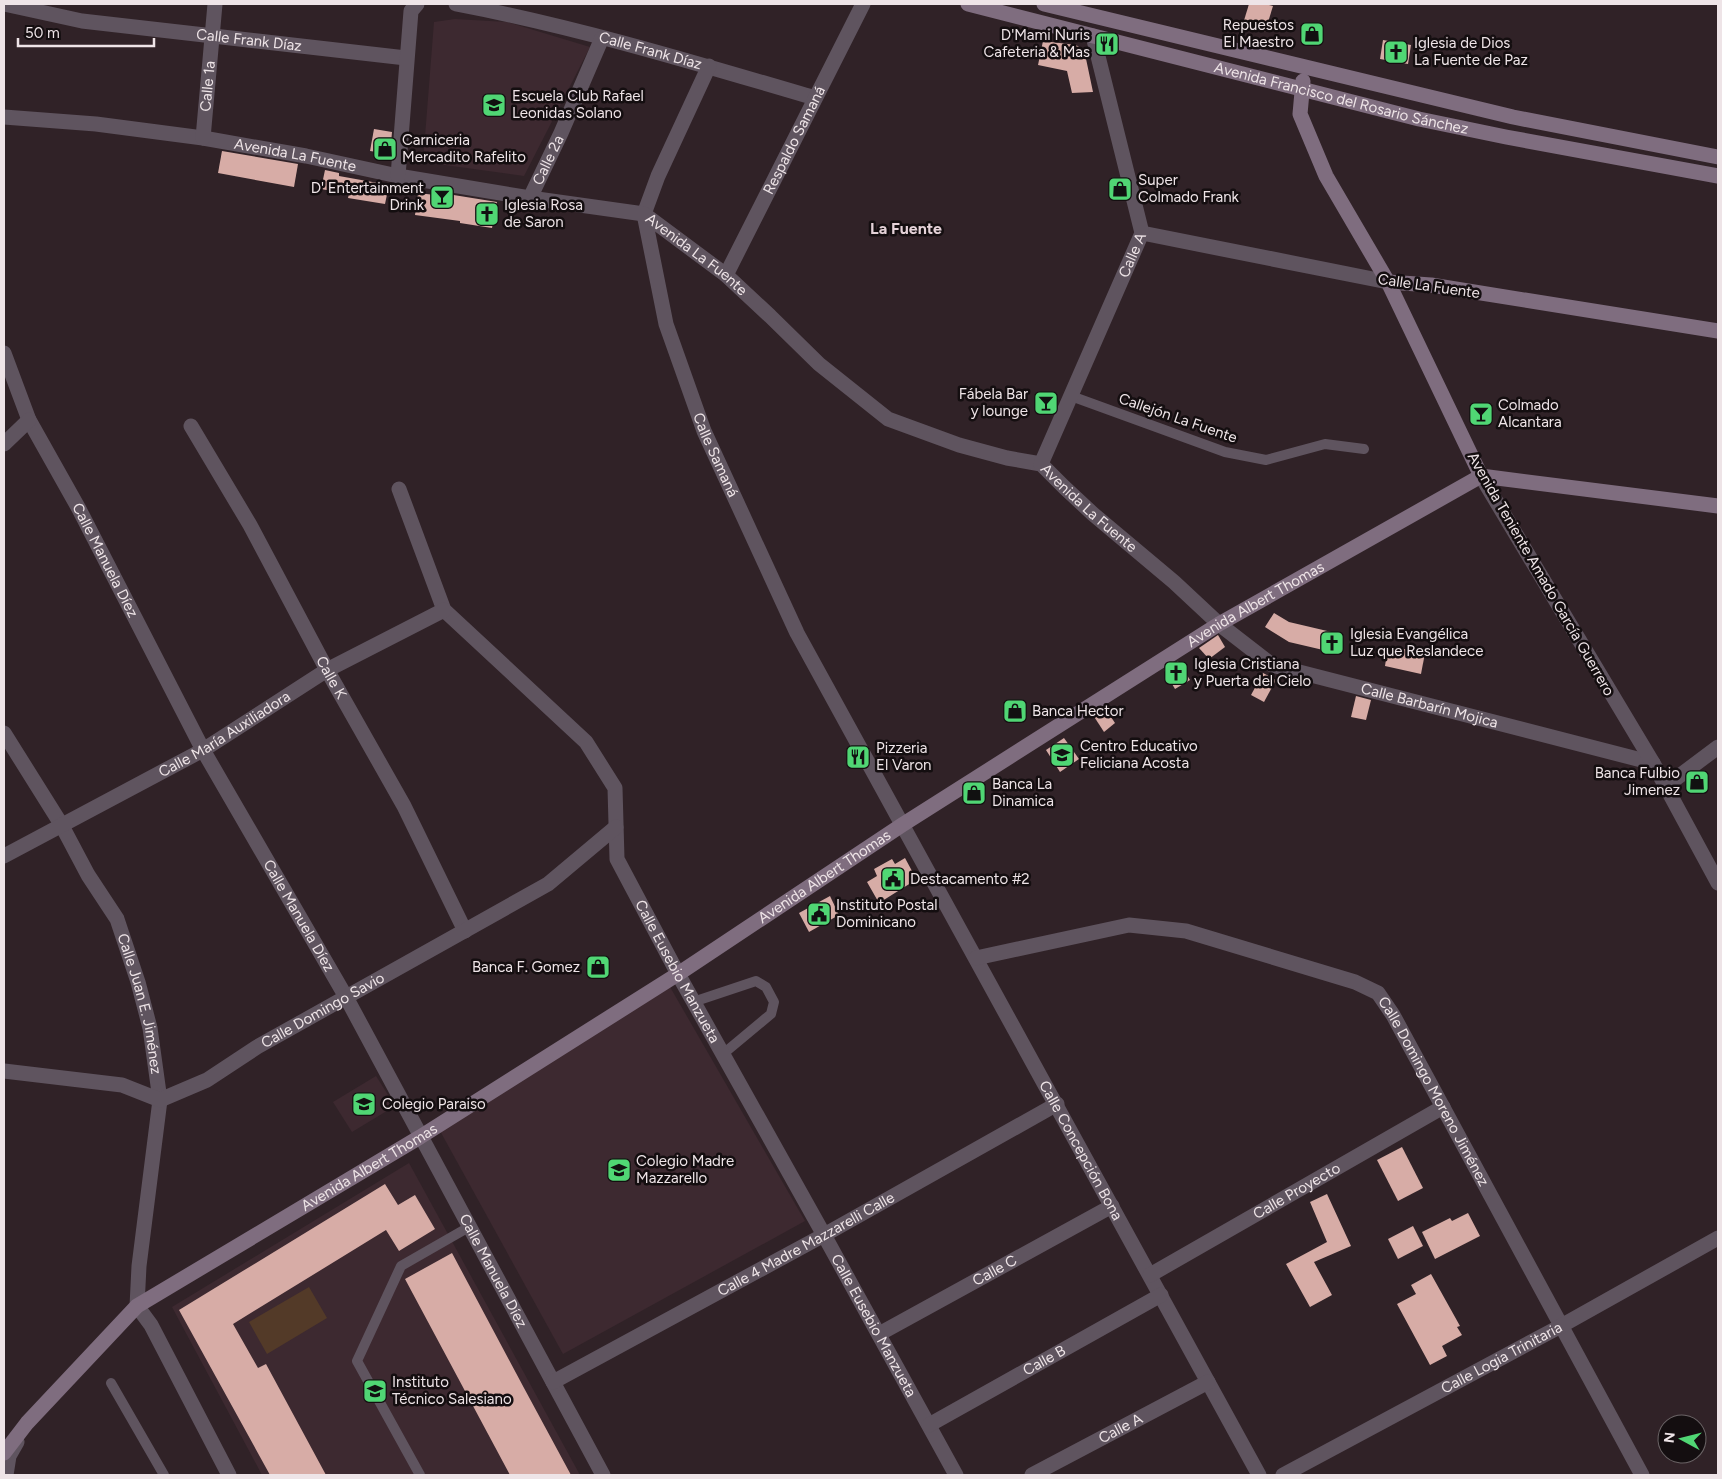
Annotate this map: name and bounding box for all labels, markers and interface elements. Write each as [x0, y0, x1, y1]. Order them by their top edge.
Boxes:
scale bar [18, 15, 154, 47]
place label: Repuestos El Maestro [1223, 16, 1294, 51]
shop icon: Repuestos El Maestro [1299, 21, 1325, 47]
text: 50 m [25, 24, 60, 42]
street label: Calle Frank Díaz [195, 25, 303, 55]
place label: D'Mami Nuris Cafeteria & Mas [983, 26, 1090, 61]
street label: Calle Frank Díaz [597, 28, 704, 73]
restaurant icon: D'Mami Nuris Cafeteria & Mas [1094, 31, 1120, 57]
place label: Iglesia de Dios La Fuente de Paz [1414, 34, 1528, 69]
church icon: Iglesia de Dios La Fuente de Paz [1383, 39, 1409, 65]
street label: Avenida Francisco del Rosario Sánchez [1212, 58, 1470, 138]
street label: Calle 1a [196, 60, 219, 112]
street label: Respaldo Samaná [759, 83, 829, 197]
place label: Escuela Club Rafael Leonidas Solano [512, 87, 644, 122]
school or university icon: Escuela Club Rafael Leonidas Solano [481, 92, 507, 118]
place label: Carniceria Mercadito Rafelito [402, 131, 526, 166]
street label: Calle 2a [529, 132, 568, 188]
street label: Avenida La Fuente [233, 135, 358, 176]
shop icon: Carniceria Mercadito Rafelito [372, 136, 398, 162]
place label: Super Colmado Frank [1138, 171, 1240, 206]
shop icon: Super Colmado Frank [1107, 176, 1133, 202]
place label: D' Entertainment Drink [311, 179, 425, 214]
bar icon: D' Entertainment Drink [429, 184, 455, 210]
place label: Iglesia Rosa de Saron [504, 196, 583, 231]
church icon: Iglesia Rosa de Saron [474, 201, 500, 227]
street label: Avenida La Fuente [642, 209, 751, 299]
district label: La Fuente [870, 219, 942, 238]
street label: Calle A [1115, 230, 1150, 280]
street label: Calle La Fuente [1377, 270, 1481, 302]
place label: Fábela Bar y lounge [959, 385, 1028, 420]
street label: Callejón La Fuente [1116, 389, 1240, 447]
bar icon: Fábela Bar y lounge [1033, 390, 1059, 416]
place label: Colmado Alcantara [1498, 396, 1562, 431]
bar icon: Colmado Alcantara [1468, 401, 1494, 427]
street label: Calle Samaná [689, 410, 742, 500]
street label: Avenida Teniente Amado García Guerrero [1464, 449, 1618, 699]
street label: Avenida La Fuente [1037, 460, 1141, 556]
street label: Calle Manuela Díez [68, 500, 142, 620]
street label: Avenida Albert Thomas [1183, 558, 1327, 651]
place label: Iglesia Evangélica Luz que Reslandece [1350, 625, 1483, 660]
church icon: Iglesia Evangélica Luz que Reslandece [1319, 630, 1345, 656]
street label: Calle K [312, 653, 351, 703]
place label: Iglesia Cristiana y Puerta del Cielo [1194, 655, 1312, 690]
church icon: Iglesia Cristiana y Puerta del Cielo [1163, 660, 1189, 686]
street label: Calle Barbarín Mojica [1359, 679, 1500, 732]
street label: Calle María Auxiliadora [155, 687, 294, 781]
shop icon: Banca Hector [1002, 698, 1028, 724]
place label: Banca Hector [1032, 702, 1124, 720]
place label: Centro Educativo Feliciana Acosta [1080, 737, 1198, 772]
place label: Pizzeria El Varon [876, 739, 931, 774]
school or university icon: Centro Educativo Feliciana Acosta [1049, 742, 1075, 768]
restaurant icon: Pizzeria El Varon [845, 744, 871, 770]
place label: Banca Fulbio Jimenez [1595, 764, 1680, 799]
shop icon: Banca Fulbio Jimenez [1684, 769, 1710, 795]
place label: Banca La Dinamica [992, 775, 1054, 810]
shop icon: Banca La Dinamica [961, 780, 987, 806]
street label: Avenida Albert Thomas [755, 826, 894, 927]
street label: Calle Manuela Díez [259, 856, 338, 975]
public building icon: Destacamento #2 [880, 866, 906, 892]
place label: Destacamento #2 [910, 870, 1030, 888]
place label: Instituto Postal Dominicano [836, 896, 937, 931]
street label: Calle Eusebio Manzueta [631, 897, 724, 1046]
public building icon: Instituto Postal Dominicano [806, 901, 832, 927]
street label: Calle Juan E. Jiménez [113, 931, 165, 1075]
shop icon: Banca F. Gomez [585, 954, 611, 980]
place label: Banca F. Gomez [472, 958, 580, 976]
street label: Calle Domingo Savio [258, 968, 388, 1052]
street label: Calle Domingo Moreno Jiménez [1374, 993, 1493, 1189]
street label: Calle Concepción Bona [1035, 1077, 1126, 1223]
school or university icon: Colegio Paraiso [351, 1091, 377, 1117]
place label: Colegio Paraiso [382, 1095, 486, 1113]
street label: Avenida Albert Thomas [298, 1119, 441, 1215]
place label: Colegio Madre Mazzarello [636, 1152, 734, 1187]
school or university icon: Colegio Madre Mazzarello [606, 1157, 632, 1183]
street label: Calle Proyecto [1250, 1159, 1344, 1223]
street label: Calle 4 Madre Mazzarelli Calle [714, 1188, 898, 1300]
street label: Calle Manuela Díez [455, 1211, 531, 1331]
street label: Calle Eusebio Manzueta [827, 1251, 920, 1400]
street label: Calle C [969, 1251, 1020, 1290]
street label: Calle Logia Trinitaria [1438, 1318, 1565, 1398]
street label: Calle B [1020, 1341, 1069, 1380]
place label: Instituto Técnico Salesiano [392, 1373, 512, 1408]
school or university icon: Instituto Técnico Salesiano [362, 1378, 388, 1404]
street label: Calle A [1095, 1409, 1145, 1447]
north arrow [1657, 1414, 1707, 1464]
text: N [1660, 1431, 1679, 1444]

